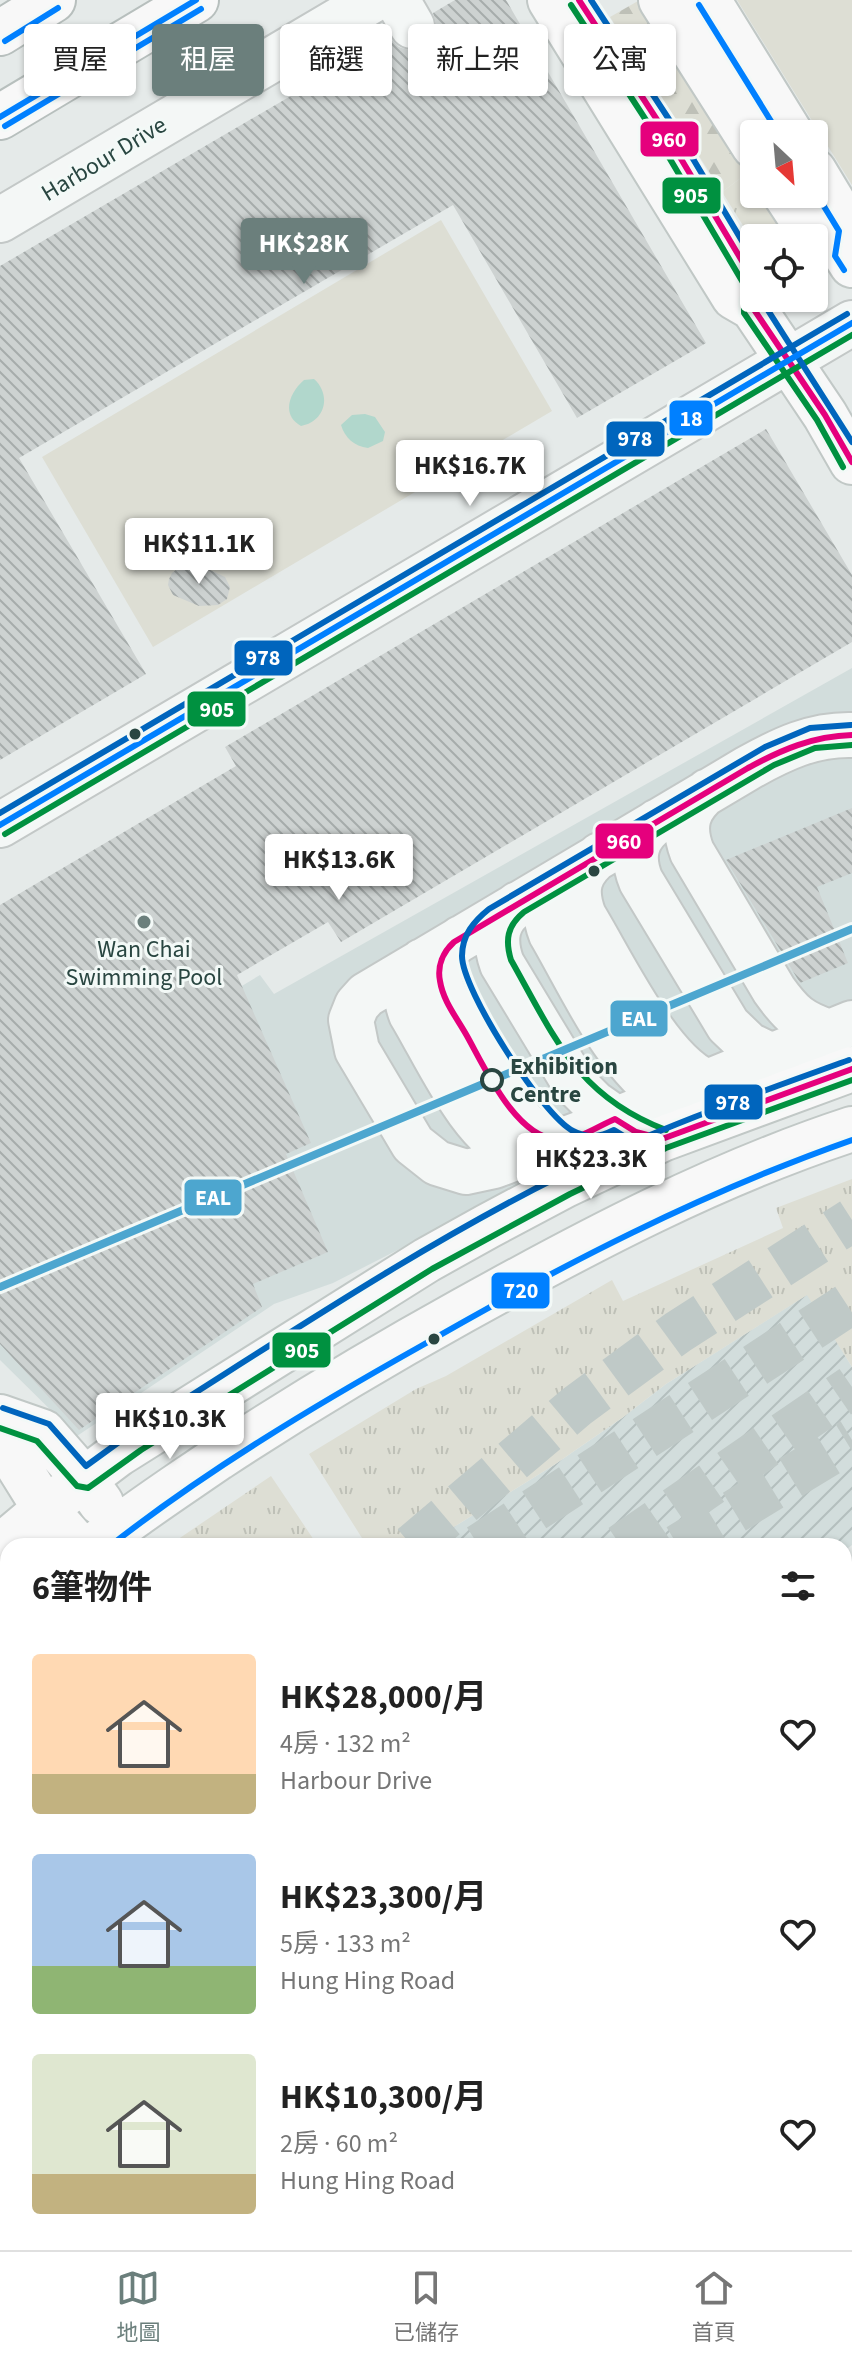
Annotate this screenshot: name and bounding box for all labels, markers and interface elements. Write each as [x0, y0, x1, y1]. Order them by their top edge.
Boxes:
chip: 買屋 [24, 24, 136, 96]
chip: 租屋 [152, 24, 264, 96]
chip: 篩選 [280, 24, 392, 96]
chip: 新上架 [408, 24, 548, 96]
chip: 公寓 [564, 24, 676, 96]
street label: Harbour Drive [35, 108, 173, 210]
line badge: 960 [639, 120, 700, 158]
north arrow [740, 120, 828, 208]
map controls [740, 120, 828, 312]
text: 960 [652, 124, 686, 156]
line badge: 905 [661, 176, 722, 215]
text: 905 [674, 180, 708, 212]
pin: HK$28K [239, 218, 369, 286]
button: locate [740, 224, 828, 312]
text: HK$28K [259, 225, 349, 262]
line badge: 18 [668, 399, 714, 437]
text: 18 [679, 403, 703, 435]
line badge: 978 [605, 420, 666, 458]
text: 978 [618, 423, 652, 455]
pin: HK$16.7K [387, 440, 553, 508]
text: HK$16.7K [414, 447, 526, 484]
pin: HK$11.1K [116, 518, 282, 586]
text: HK$11.1K [143, 525, 255, 562]
line badge: 978 [233, 639, 294, 677]
text: 978 [246, 642, 280, 674]
line badge: 905 [186, 690, 247, 728]
text: 905 [200, 694, 234, 726]
unlabelled marker [127, 726, 143, 742]
line badge: 960 [594, 822, 655, 860]
text: 960 [607, 826, 641, 858]
pin: HK$13.6K [256, 834, 422, 902]
text: HK$13.6K [283, 841, 395, 878]
unlabelled marker [586, 863, 602, 879]
marker: Wan Chai Swimming Pool [135, 913, 153, 931]
place label: Wan Chai Swimming Pool [66, 932, 222, 995]
line badge: EAL [609, 999, 669, 1038]
text: EAL [621, 1003, 657, 1035]
place label: Exhibition Centre [510, 1049, 618, 1112]
marker: Exhibition Centre [481, 1069, 503, 1091]
line badge: 978 [703, 1083, 764, 1121]
text: 978 [716, 1087, 750, 1119]
pin: HK$23.3K [508, 1133, 674, 1201]
text: HK$23.3K [535, 1140, 647, 1177]
line badge: EAL [183, 1178, 243, 1217]
text: EAL [195, 1182, 231, 1214]
line badge: 720 [490, 1271, 551, 1310]
text: 720 [504, 1275, 538, 1307]
line badge: 905 [271, 1331, 332, 1369]
unlabelled marker [426, 1331, 442, 1347]
text: 905 [285, 1335, 319, 1367]
pin: HK$10.3K [87, 1393, 253, 1461]
text: HK$10.3K [114, 1400, 226, 1437]
text: 6筆物件 [32, 1564, 152, 1613]
icon: filters [776, 1564, 820, 1608]
text: HK$28,000/月 [280, 1673, 487, 1722]
icon: home [96, 1686, 192, 1782]
icon: heart [776, 1712, 820, 1756]
text: 4房 · 132 m² [280, 1725, 411, 1762]
text: Harbour Drive [280, 1762, 432, 1799]
text: HK$23,300/月 [280, 1873, 487, 1922]
icon: home [96, 1886, 192, 1982]
icon: heart [776, 1912, 820, 1956]
text: 5房 · 133 m² [280, 1925, 411, 1962]
text: Hung Hing Road [280, 1962, 455, 1999]
text: HK$10,300/月 [280, 2073, 487, 2122]
icon: home [96, 2086, 192, 2182]
icon: heart [776, 2112, 820, 2156]
text: 2房 · 60 m² [280, 2125, 398, 2162]
text: Hung Hing Road [280, 2162, 455, 2199]
tab: 地圖 [116, 2266, 160, 2349]
tab: 已儲存 [393, 2266, 459, 2349]
tab: 首頁 [692, 2266, 736, 2349]

